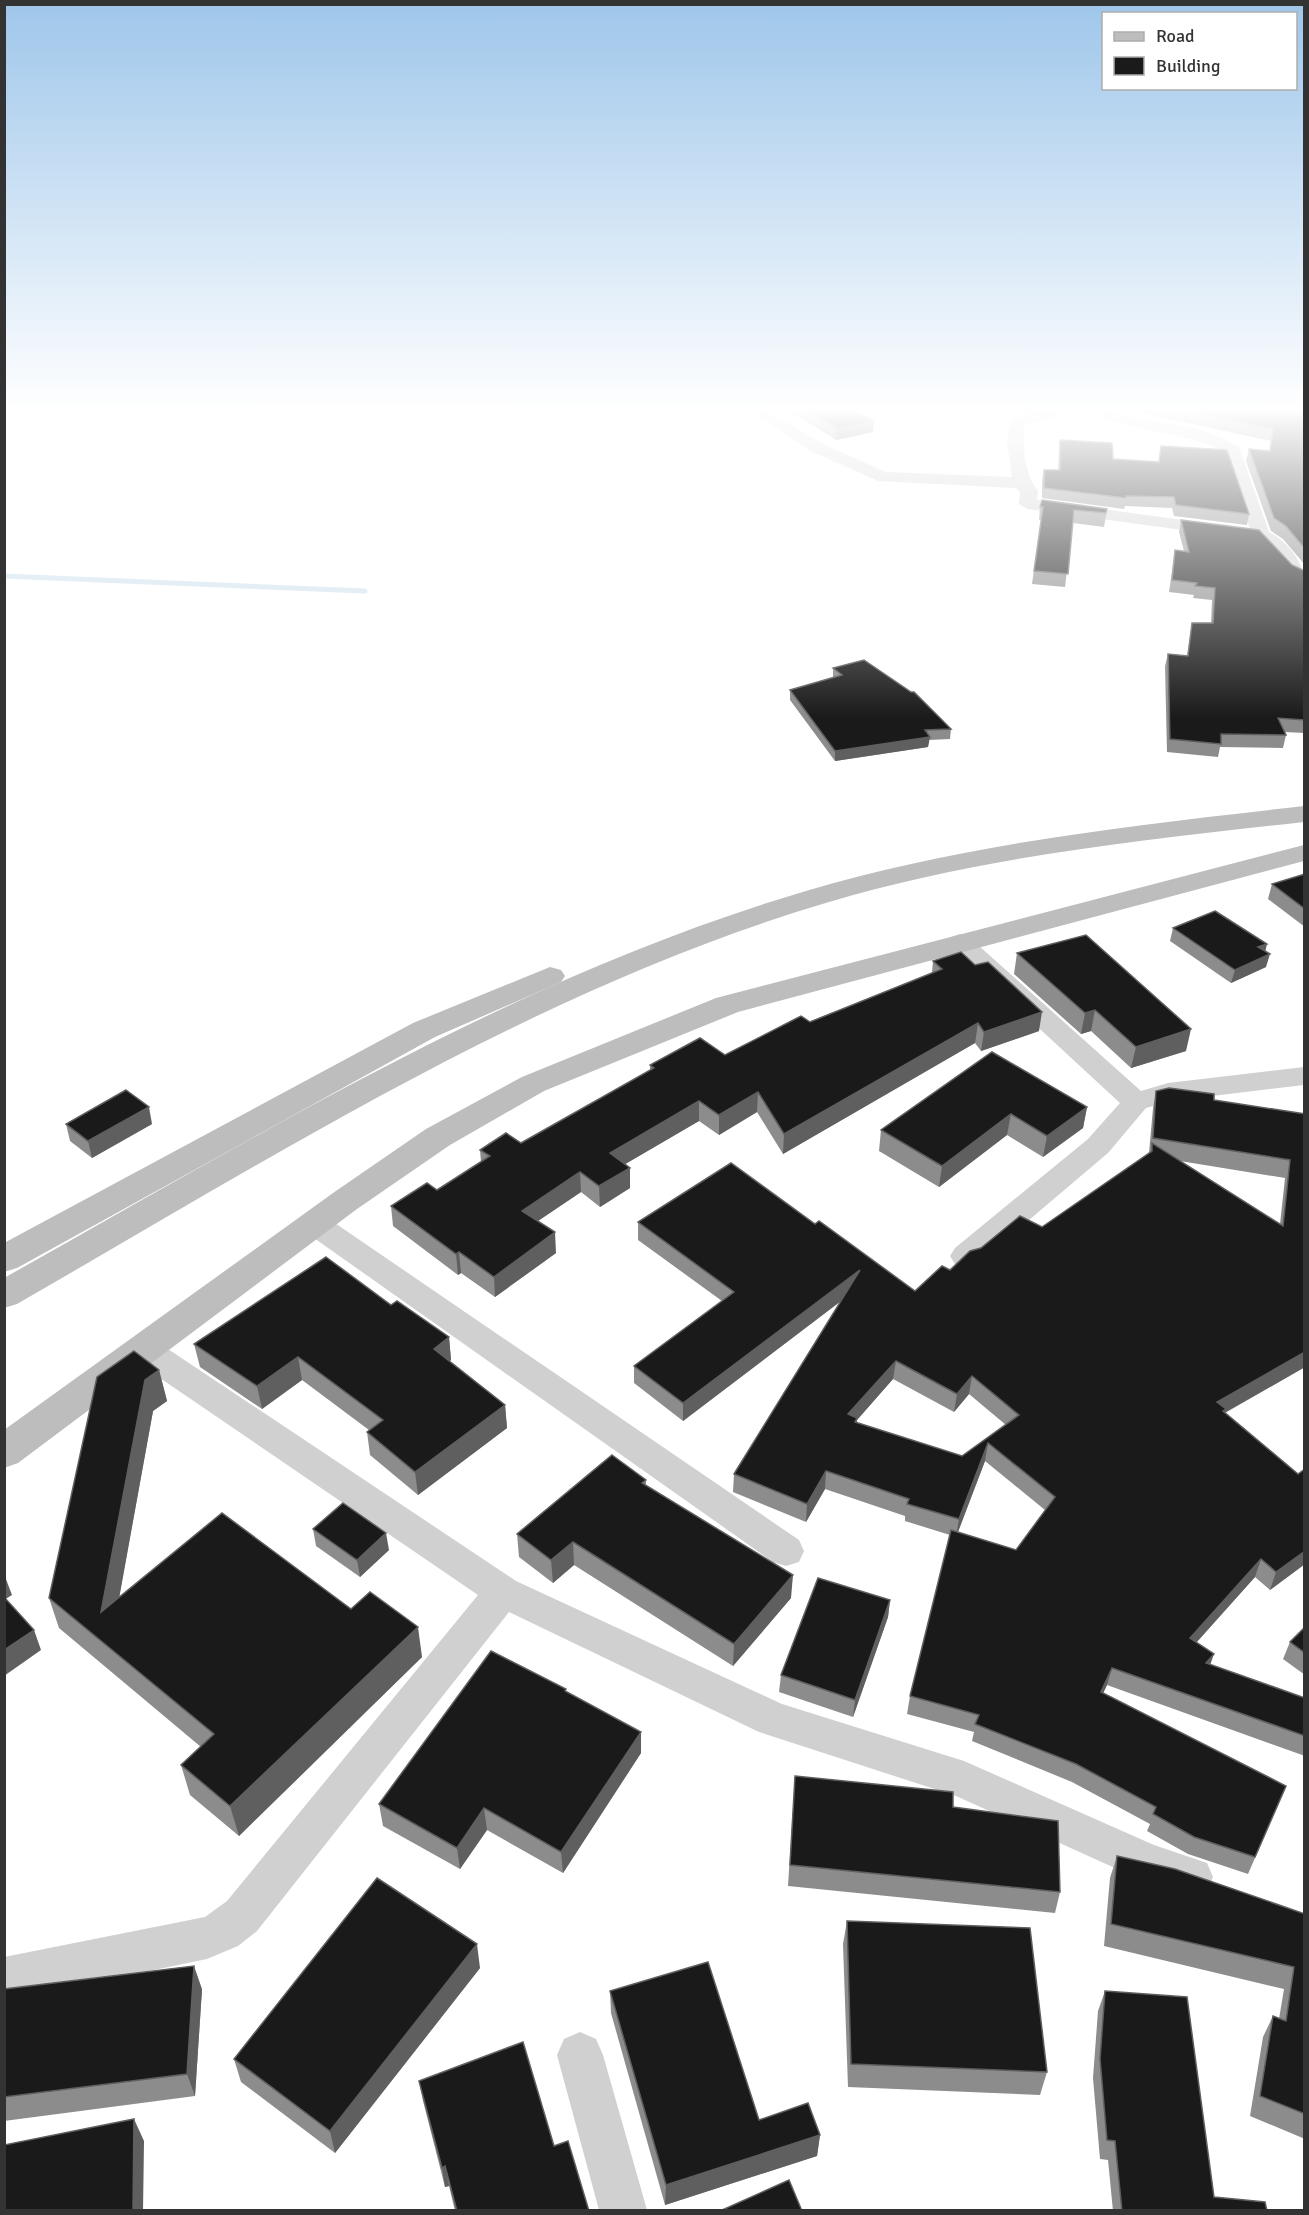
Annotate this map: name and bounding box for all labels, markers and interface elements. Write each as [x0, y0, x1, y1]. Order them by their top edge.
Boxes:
legend [1102, 12, 1297, 90]
text: Road [1156, 25, 1195, 47]
text: Building [1156, 55, 1220, 77]

